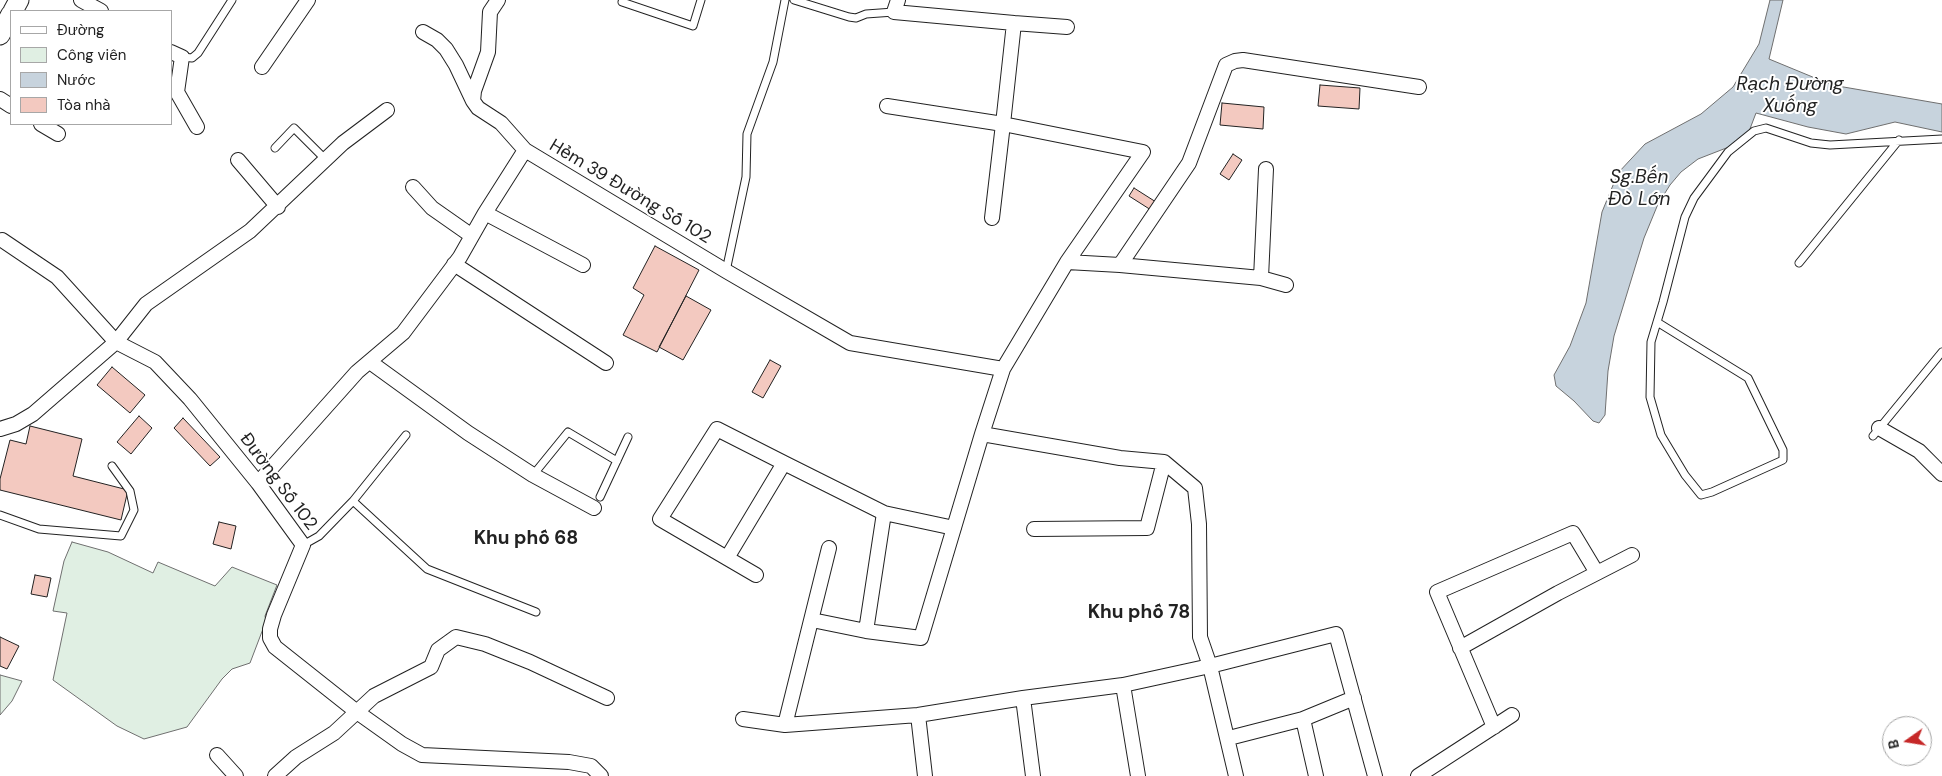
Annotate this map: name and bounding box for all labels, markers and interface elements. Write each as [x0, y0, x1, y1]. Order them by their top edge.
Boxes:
legend [10, 10, 172, 125]
text: Đường [57, 20, 105, 40]
text: Công viên [57, 45, 126, 65]
text: Nước [57, 70, 96, 90]
water label: Rạch Đường Xuống [1736, 74, 1844, 118]
text: Tòa nhà [57, 95, 111, 115]
street label: Hẻm 39 Đường Số 102 [545, 135, 715, 249]
water label: Sg.Bến Đò Lớn [1608, 167, 1670, 211]
street label: Đường Số 102 [235, 429, 321, 535]
district label: Khu phố 68 [474, 528, 578, 550]
district label: Khu phố 78 [1088, 602, 1190, 624]
north arrow [1882, 716, 1932, 766]
text: B [1884, 738, 1903, 751]

